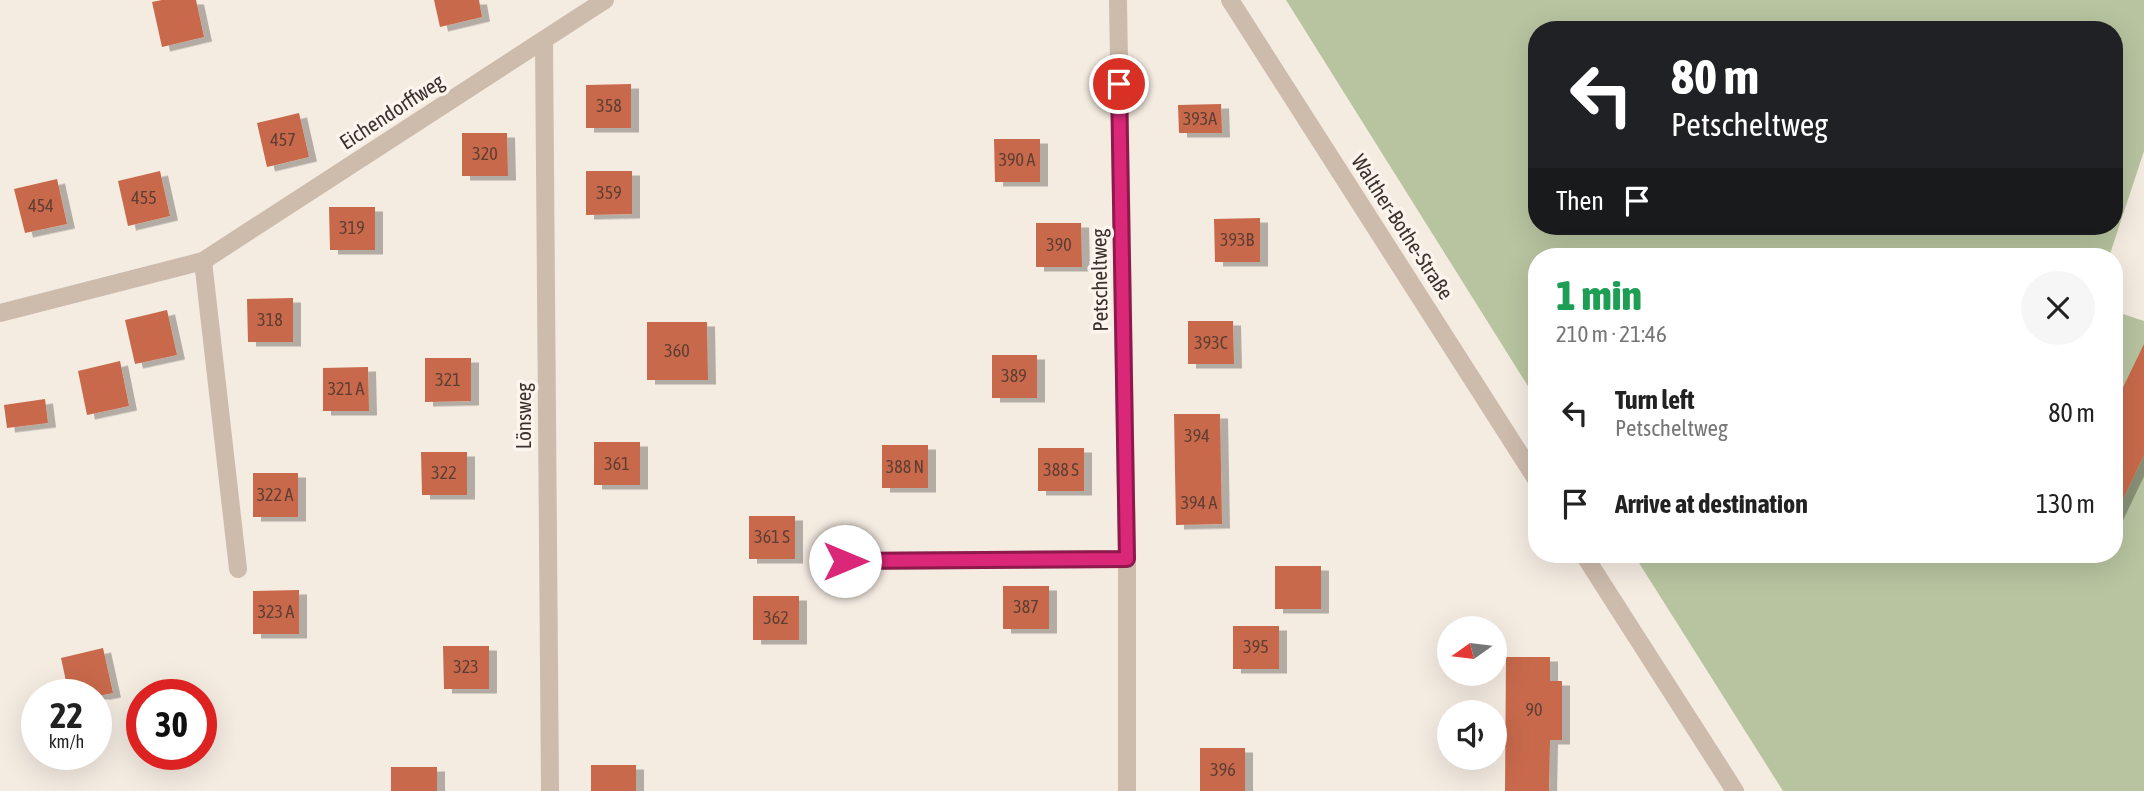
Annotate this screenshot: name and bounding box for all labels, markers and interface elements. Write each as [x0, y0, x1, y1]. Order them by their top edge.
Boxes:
text: 80 m [1671, 48, 1759, 104]
icon: left [1556, 49, 1647, 140]
pin [1089, 54, 1149, 114]
icon: arrive [1100, 65, 1138, 103]
street label: Eichendorffweg [335, 69, 448, 154]
house number: 358 [596, 95, 622, 116]
text: Petscheltweg [1671, 106, 1828, 143]
house number: 393A [1183, 108, 1217, 129]
house number: 457 [270, 129, 296, 150]
house number: 320 [472, 143, 498, 164]
house number: 390 A [999, 149, 1036, 170]
street label: Walther-Bothe-Straße [1347, 150, 1459, 303]
house number: 359 [596, 182, 622, 203]
icon: arrive [1618, 182, 1656, 220]
text: Then [1556, 186, 1604, 216]
house number: 455 [131, 187, 157, 208]
house number: 454 [28, 195, 54, 216]
house number: 319 [339, 217, 365, 238]
street label: Petscheltweg [1086, 228, 1112, 332]
house number: 393B [1220, 229, 1254, 250]
house number: 390 [1046, 234, 1072, 255]
text: 1 min [1556, 271, 1642, 319]
button: close [2021, 271, 2095, 345]
house number: 318 [257, 309, 283, 330]
text: 210 m · 21:46 [1556, 321, 1667, 347]
house number: 393C [1194, 332, 1228, 353]
house number: 360 [664, 340, 690, 361]
house number: 389 [1001, 365, 1027, 386]
house number: 321 [435, 369, 461, 390]
house number: 321 A [328, 378, 365, 399]
street label: Lönsweg [511, 383, 535, 449]
text: Turn left [1615, 385, 1695, 415]
icon: left [1556, 394, 1594, 432]
text: 80 m [2048, 398, 2095, 428]
text: Petscheltweg [1615, 415, 1728, 441]
house number: 394 [1184, 425, 1210, 446]
house number: 361 [604, 453, 630, 474]
house number: 388 N [886, 456, 924, 477]
house number: 388 S [1043, 459, 1079, 480]
house number: 322 [431, 462, 457, 483]
house number: 322 A [257, 484, 294, 505]
icon: arrive [1556, 485, 1594, 523]
text: Arrive at destination [1615, 489, 1808, 519]
text: 130 m [2036, 489, 2095, 519]
house number: 394 A [1181, 492, 1218, 513]
position arrow [808, 524, 882, 598]
house number: 361 S [754, 526, 790, 547]
house number: 387 [1013, 596, 1039, 617]
house number: 323 A [258, 601, 295, 622]
house number: 362 [763, 607, 789, 628]
north arrow [1437, 616, 1507, 686]
map controls [1437, 616, 1507, 770]
house number: 395 [1243, 636, 1269, 657]
house number: 323 [453, 656, 479, 677]
speed limit sign: 30 [126, 679, 217, 770]
text: 22 [50, 695, 83, 735]
house number: 90 [1526, 699, 1542, 720]
button: sound [1437, 700, 1507, 770]
text: km/h [49, 731, 84, 752]
house number: 396 [1210, 759, 1236, 780]

